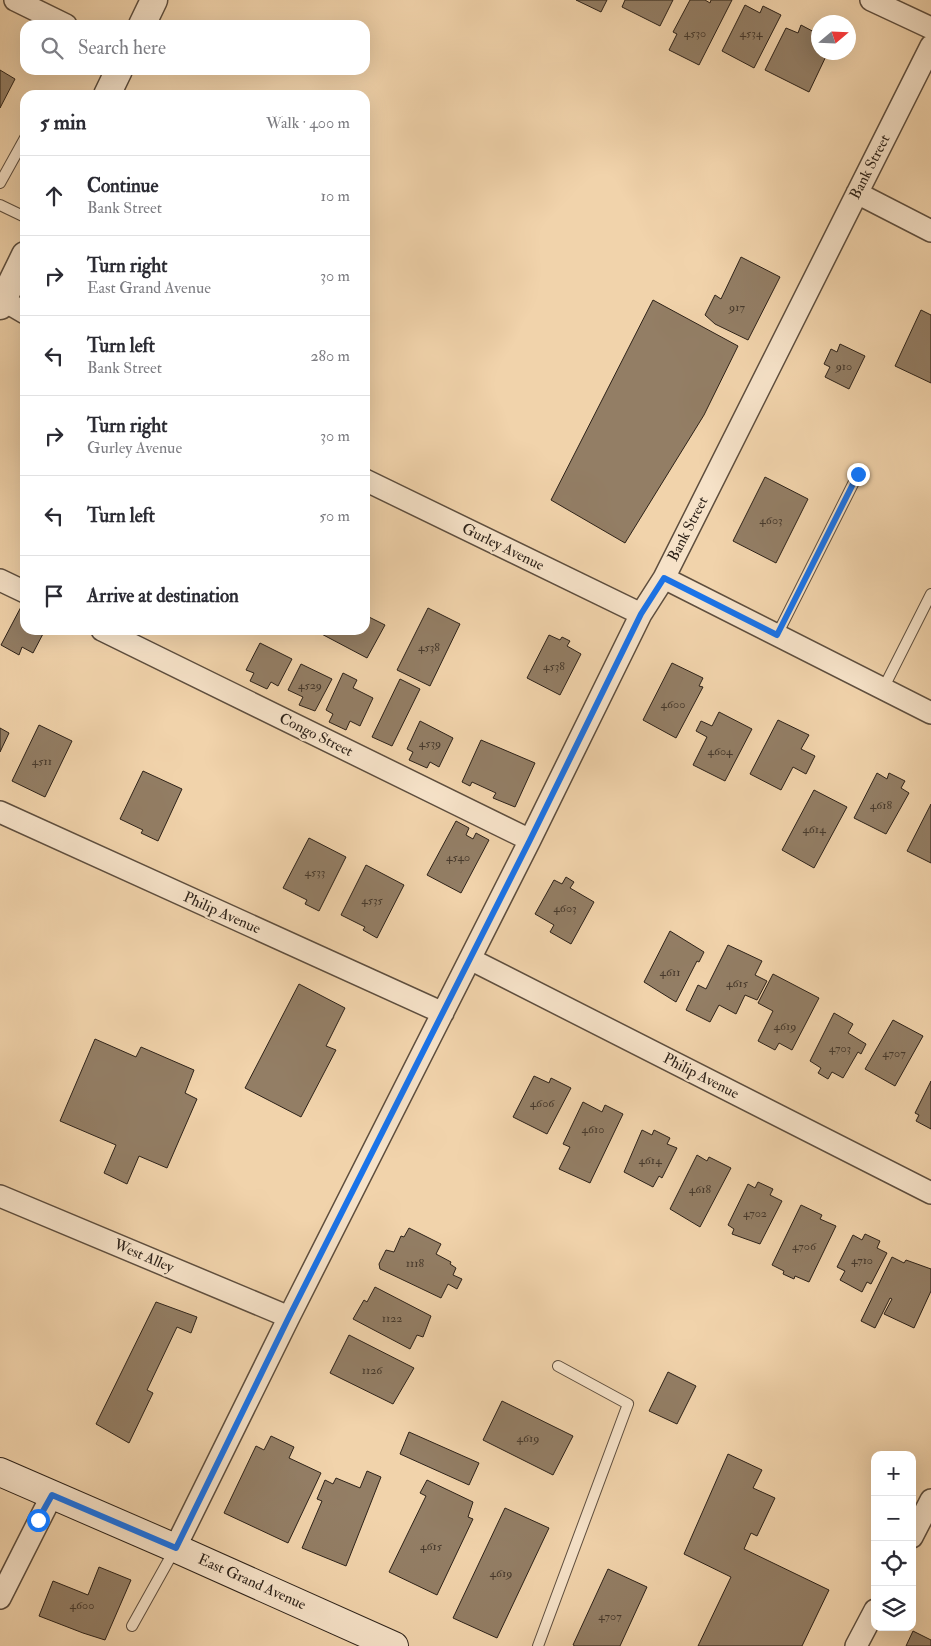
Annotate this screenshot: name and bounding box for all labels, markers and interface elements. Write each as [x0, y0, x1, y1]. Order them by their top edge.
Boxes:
north arrow [811, 15, 856, 60]
search box [20, 20, 370, 75]
house number: 4530 [684, 26, 706, 41]
house number: 4534 [740, 26, 763, 41]
icon: search [38, 34, 66, 62]
text: Search here [78, 36, 166, 60]
text: 5 min [40, 109, 86, 136]
text: Walk · 400 m [266, 113, 350, 133]
street label: Bank Street [846, 131, 894, 203]
text: Continue [87, 174, 158, 198]
icon: ahead [40, 182, 68, 210]
text: 10 m [320, 186, 350, 206]
text: Bank Street [87, 198, 162, 218]
text: Turn right [87, 254, 167, 278]
icon: right [40, 262, 68, 290]
text: 30 m [320, 266, 350, 286]
text: East Grand Avenue [87, 278, 211, 298]
house number: 917 [728, 300, 745, 315]
text: Turn left [87, 334, 155, 358]
icon: left [40, 342, 68, 370]
text: 280 m [310, 346, 350, 366]
text: Bank Street [87, 358, 162, 378]
house number: 910 [835, 359, 852, 374]
text: Turn right [87, 414, 167, 438]
icon: right [40, 422, 68, 450]
text: 30 m [320, 426, 350, 446]
text: Gurley Avenue [87, 438, 182, 458]
route end [847, 463, 870, 486]
street label: Bank Street [664, 493, 712, 565]
icon: left [40, 502, 68, 530]
text: Turn left [87, 504, 155, 528]
text: 50 m [319, 506, 350, 526]
house number: 4603 [759, 513, 783, 528]
street label: Gurley Avenue [459, 519, 547, 575]
icon: arrive [40, 582, 68, 610]
text: Arrive at destination [87, 584, 239, 608]
house number: 4538 [418, 640, 440, 655]
house number: 4538 [543, 659, 565, 674]
house number: 4529 [298, 678, 322, 693]
house number: 4600 [661, 697, 685, 712]
street label: Congo Street [276, 709, 356, 761]
house number: 4539 [419, 736, 441, 751]
house number: 4604 [707, 744, 733, 759]
house number: 4511 [32, 754, 52, 769]
house number: 4618 [870, 798, 893, 813]
house number: 4614 [802, 822, 826, 837]
house number: 4540 [446, 850, 470, 865]
house number: 4533 [305, 865, 325, 880]
street label: Philip Avenue [180, 888, 264, 939]
house number: 4535 [361, 893, 384, 908]
house number: 4603 [553, 901, 577, 916]
house number: 4611 [659, 965, 681, 980]
house number: 4615 [726, 976, 749, 991]
house number: 4619 [774, 1019, 796, 1034]
house number: 4703 [829, 1041, 851, 1056]
house number: 4707 [882, 1046, 906, 1061]
street label: Philip Avenue [659, 1049, 742, 1104]
house number: 4606 [530, 1096, 555, 1111]
house number: 4610 [582, 1122, 604, 1137]
house number: 4614 [638, 1153, 662, 1168]
house number: 4618 [689, 1182, 712, 1197]
house number: 4702 [743, 1206, 767, 1221]
street label: West Alley [110, 1234, 177, 1277]
house number: 4706 [792, 1239, 817, 1254]
house number: 4710 [851, 1253, 873, 1268]
house number: 1118 [406, 1256, 425, 1271]
house number: 1122 [382, 1311, 402, 1326]
house number: 1126 [362, 1363, 383, 1378]
house number: 4619 [517, 1431, 539, 1446]
map controls [871, 1451, 916, 1631]
button: + [871, 1451, 916, 1496]
button: − [871, 1496, 916, 1541]
route start [27, 1509, 50, 1532]
house number: 4615 [420, 1539, 443, 1554]
button: locate [871, 1541, 916, 1586]
street label: East Grand Avenue [195, 1550, 309, 1614]
house number: 4619 [490, 1566, 512, 1581]
button: layers [871, 1586, 916, 1631]
house number: 4600 [70, 1598, 94, 1613]
house number: 4707 [598, 1609, 622, 1624]

